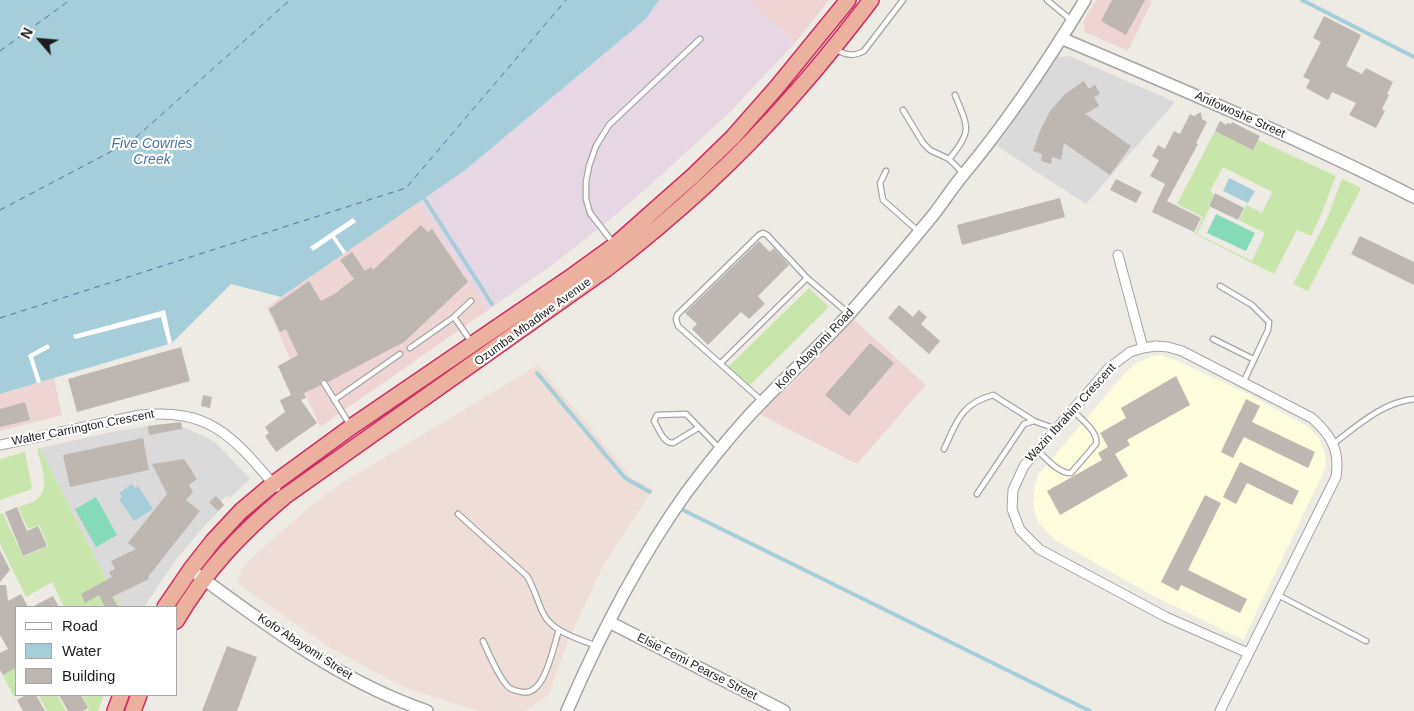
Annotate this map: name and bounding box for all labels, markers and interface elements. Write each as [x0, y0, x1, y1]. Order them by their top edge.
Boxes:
north arrow [15, 15, 65, 65]
text: N [17, 25, 36, 41]
street label: Anifowoshe Street [1193, 89, 1287, 141]
water label: Five Cowries Creek [112, 136, 192, 168]
street label: Ozumba Mbadiwe Avenue [472, 275, 594, 369]
street label: Kofo Abayomi Road [773, 306, 857, 392]
street label: Waziri Ibrahim Crescent [1023, 361, 1119, 465]
street label: Walter Carrington Crescent [10, 407, 156, 449]
legend [15, 606, 178, 696]
street label: Kofo Abayomi Street [255, 611, 355, 683]
text: Road [62, 617, 98, 634]
street label: Elsie Femi Pearse Street [635, 630, 759, 704]
text: Water [62, 642, 101, 659]
text: Building [62, 667, 115, 684]

